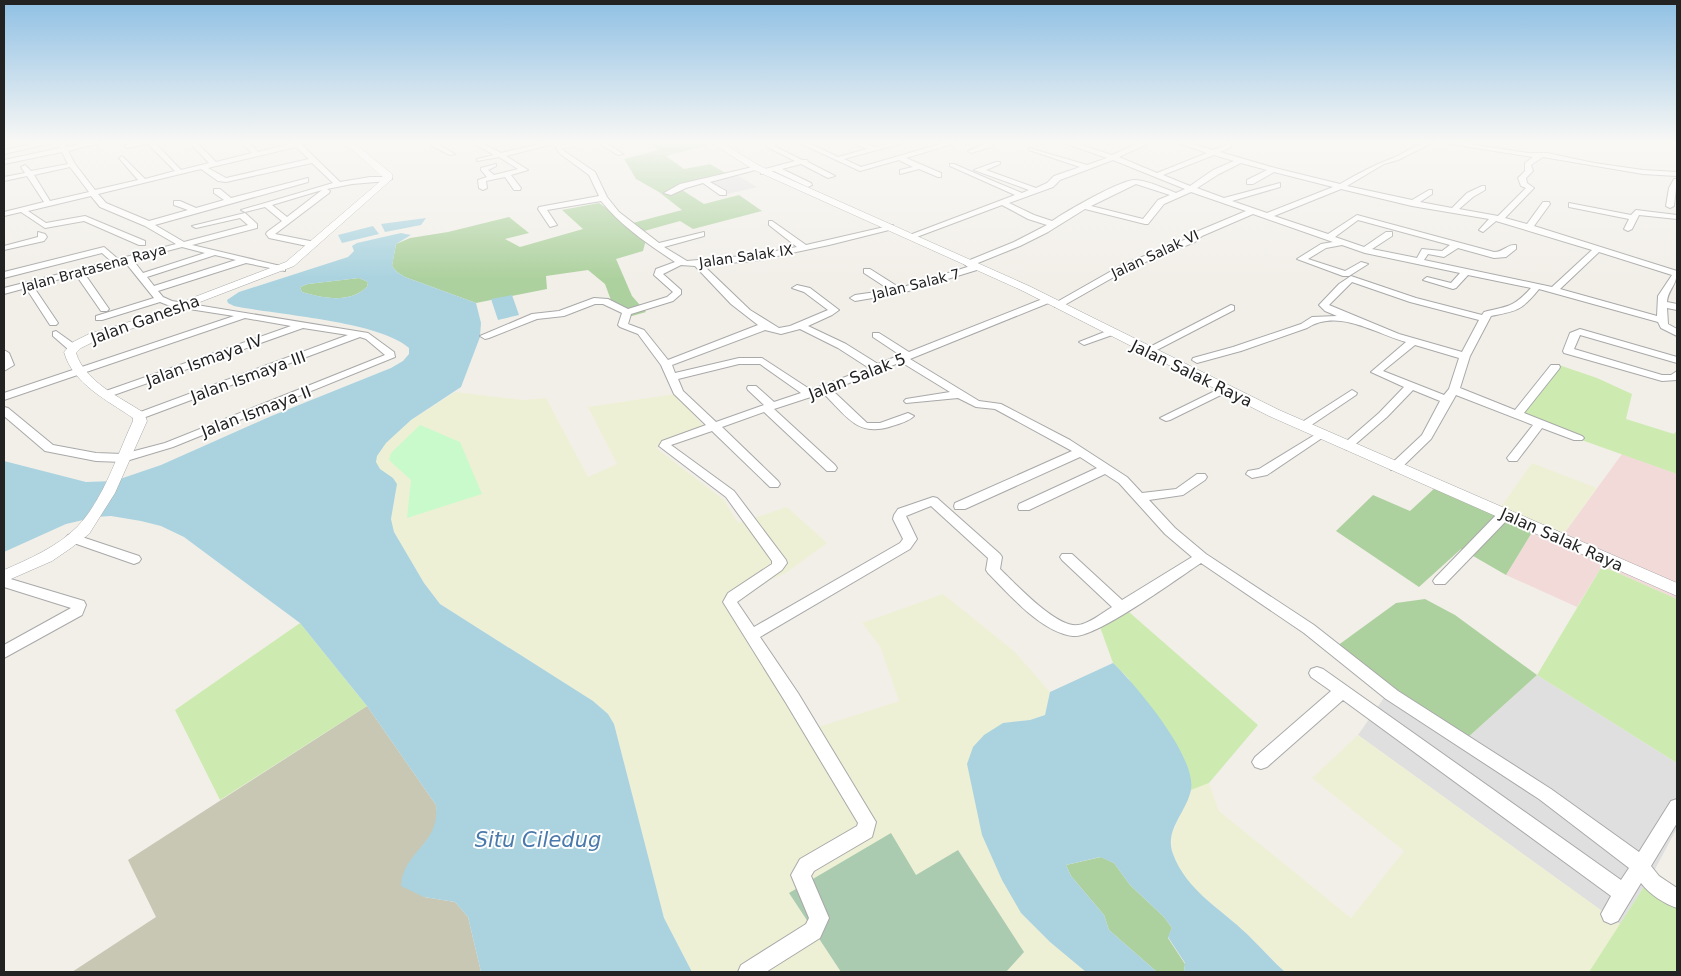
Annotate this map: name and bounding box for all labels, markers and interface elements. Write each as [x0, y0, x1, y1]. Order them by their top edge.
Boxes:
street label: Jalan Salak VI [1108, 227, 1201, 282]
street label: Jalan Bratasena Raya [19, 241, 168, 295]
street label: Jalan Salak IX [697, 241, 794, 271]
street label: Jalan Salak 7 [869, 265, 962, 303]
street label: Jalan Ganesha [87, 291, 202, 348]
street label: Jalan Ismaya IV [142, 331, 265, 391]
street label: Jalan Salak Raya [1127, 335, 1255, 411]
street label: Jalan Ismaya III [187, 347, 308, 406]
street label: Jalan Salak 5 [805, 349, 909, 404]
street label: Jalan Ismaya II [198, 382, 314, 442]
street label: Jalan Salak Raya [1497, 503, 1626, 575]
water label: Situ Ciledug [475, 828, 601, 852]

